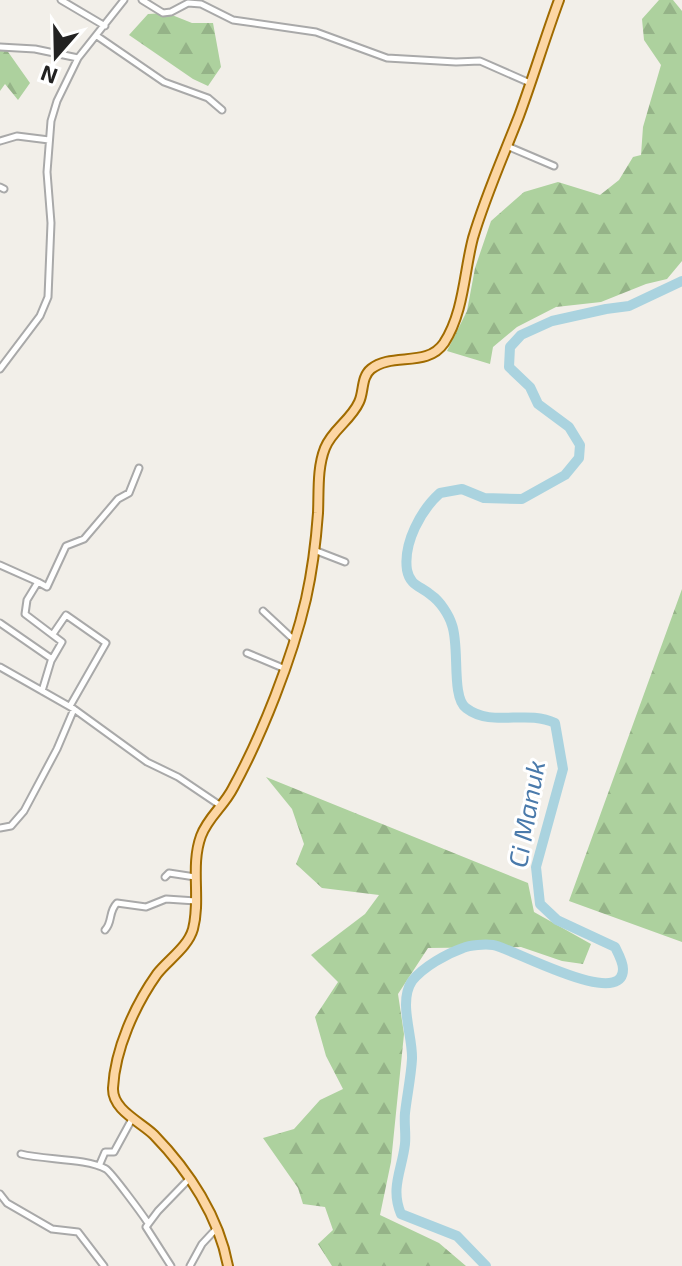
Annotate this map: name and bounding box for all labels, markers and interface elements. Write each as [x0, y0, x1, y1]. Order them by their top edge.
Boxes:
north arrow [16, 16, 96, 96]
text: N [37, 61, 61, 91]
water label: Ci Manuk [501, 758, 550, 870]

